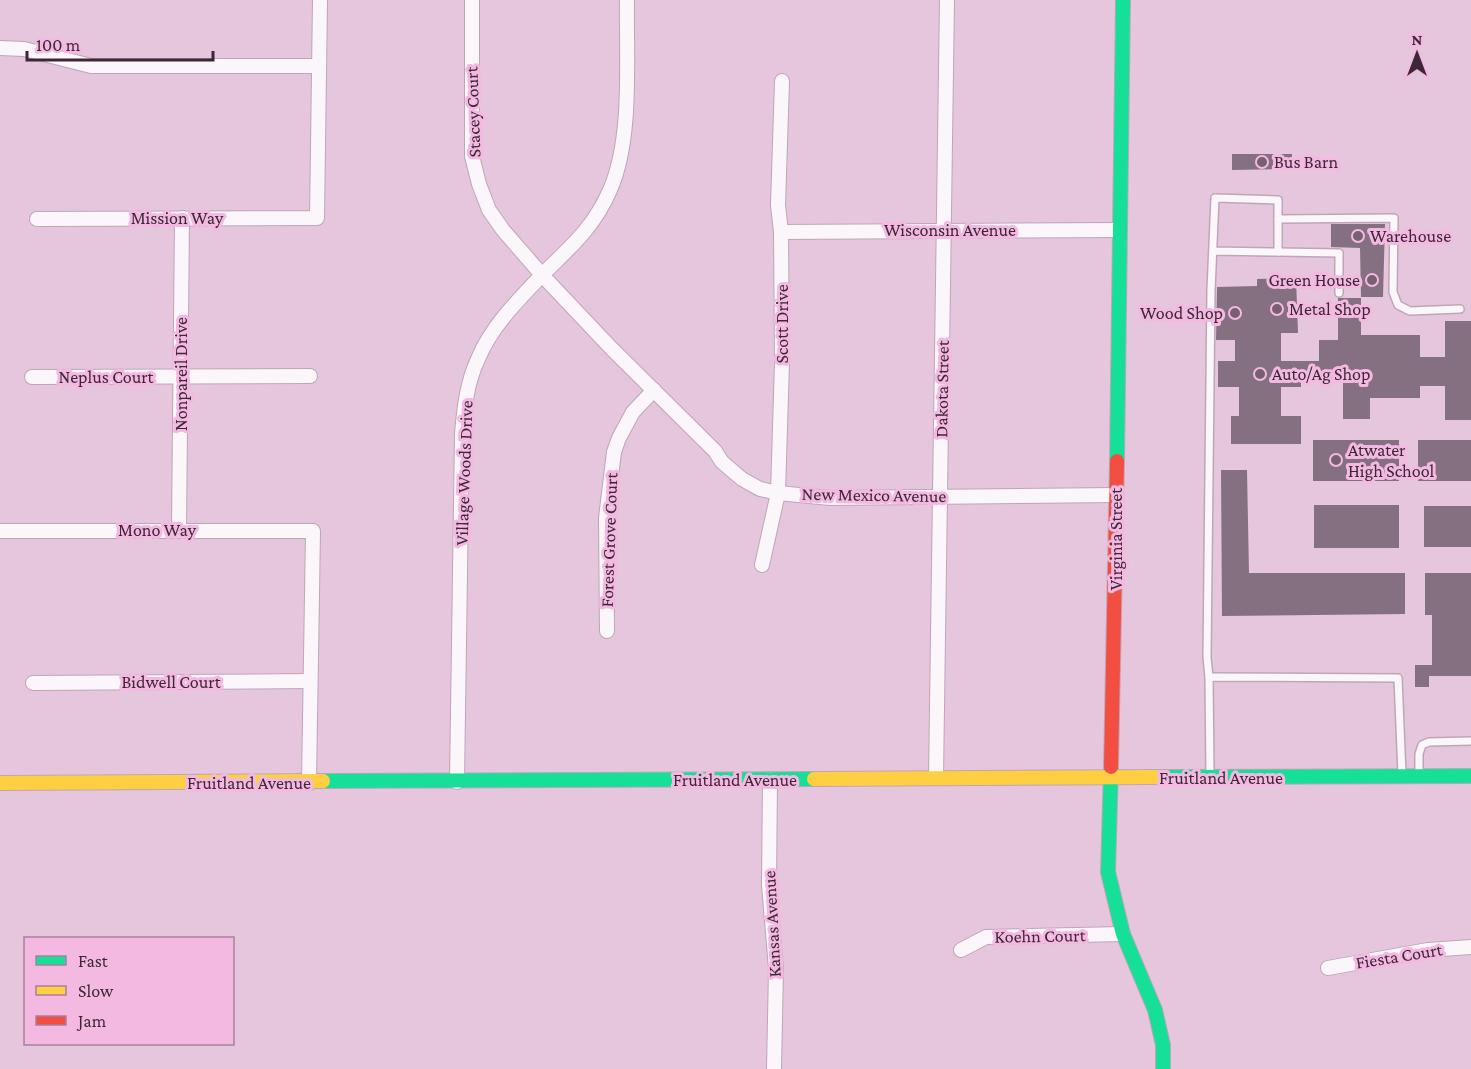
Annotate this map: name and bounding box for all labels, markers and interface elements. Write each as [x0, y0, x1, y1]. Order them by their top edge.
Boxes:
scale bar [27, 24, 213, 62]
north arrow [1387, 24, 1447, 84]
text: N [1412, 31, 1423, 48]
text: 100 m [36, 35, 81, 55]
street label: Stacey Court [461, 65, 485, 158]
place label: Bus Barn [1274, 152, 1338, 172]
marker: Bus Barn [1255, 155, 1269, 169]
street label: Mission Way [131, 208, 224, 228]
street label: Wisconsin Avenue [884, 220, 1016, 240]
place label: Warehouse [1370, 226, 1451, 246]
marker: Warehouse [1351, 229, 1365, 243]
place label: Green House [1268, 270, 1360, 290]
marker: Green House [1365, 273, 1379, 287]
street label: Scott Drive [772, 284, 792, 364]
place label: Metal Shop [1289, 299, 1371, 319]
marker: Metal Shop [1270, 302, 1284, 316]
place label: Wood Shop [1140, 303, 1223, 323]
marker: Wood Shop [1228, 306, 1242, 320]
street label: Nonpareil Drive [171, 317, 191, 431]
street label: Dakota Street [931, 339, 953, 438]
place label: Auto/Ag Shop [1272, 364, 1370, 384]
street label: Neplus Court [58, 367, 155, 387]
marker: Auto/Ag Shop [1253, 367, 1267, 381]
street label: Village Woods Drive [451, 400, 477, 546]
place label: Atwater High School [1348, 440, 1435, 481]
marker: Atwater High School [1329, 453, 1343, 467]
street label: Forest Grove Court [597, 471, 621, 608]
street label: New Mexico Avenue [801, 484, 947, 506]
street label: Virginia Street [1106, 487, 1126, 590]
street label: Mono Way [118, 520, 197, 540]
street label: Bidwell Court [121, 672, 222, 692]
street label: Fruitland Avenue [1159, 768, 1283, 788]
street label: Fruitland Avenue [673, 770, 797, 790]
street label: Fruitland Avenue [187, 773, 311, 793]
street label: Kansas Avenue [759, 870, 785, 978]
street label: Koehn Court [994, 925, 1087, 947]
legend [24, 937, 234, 1045]
street label: Fiesta Court [1354, 939, 1445, 973]
text: Fast [78, 951, 109, 971]
text: Slow [78, 981, 114, 1001]
text: Jam [76, 1011, 107, 1031]

